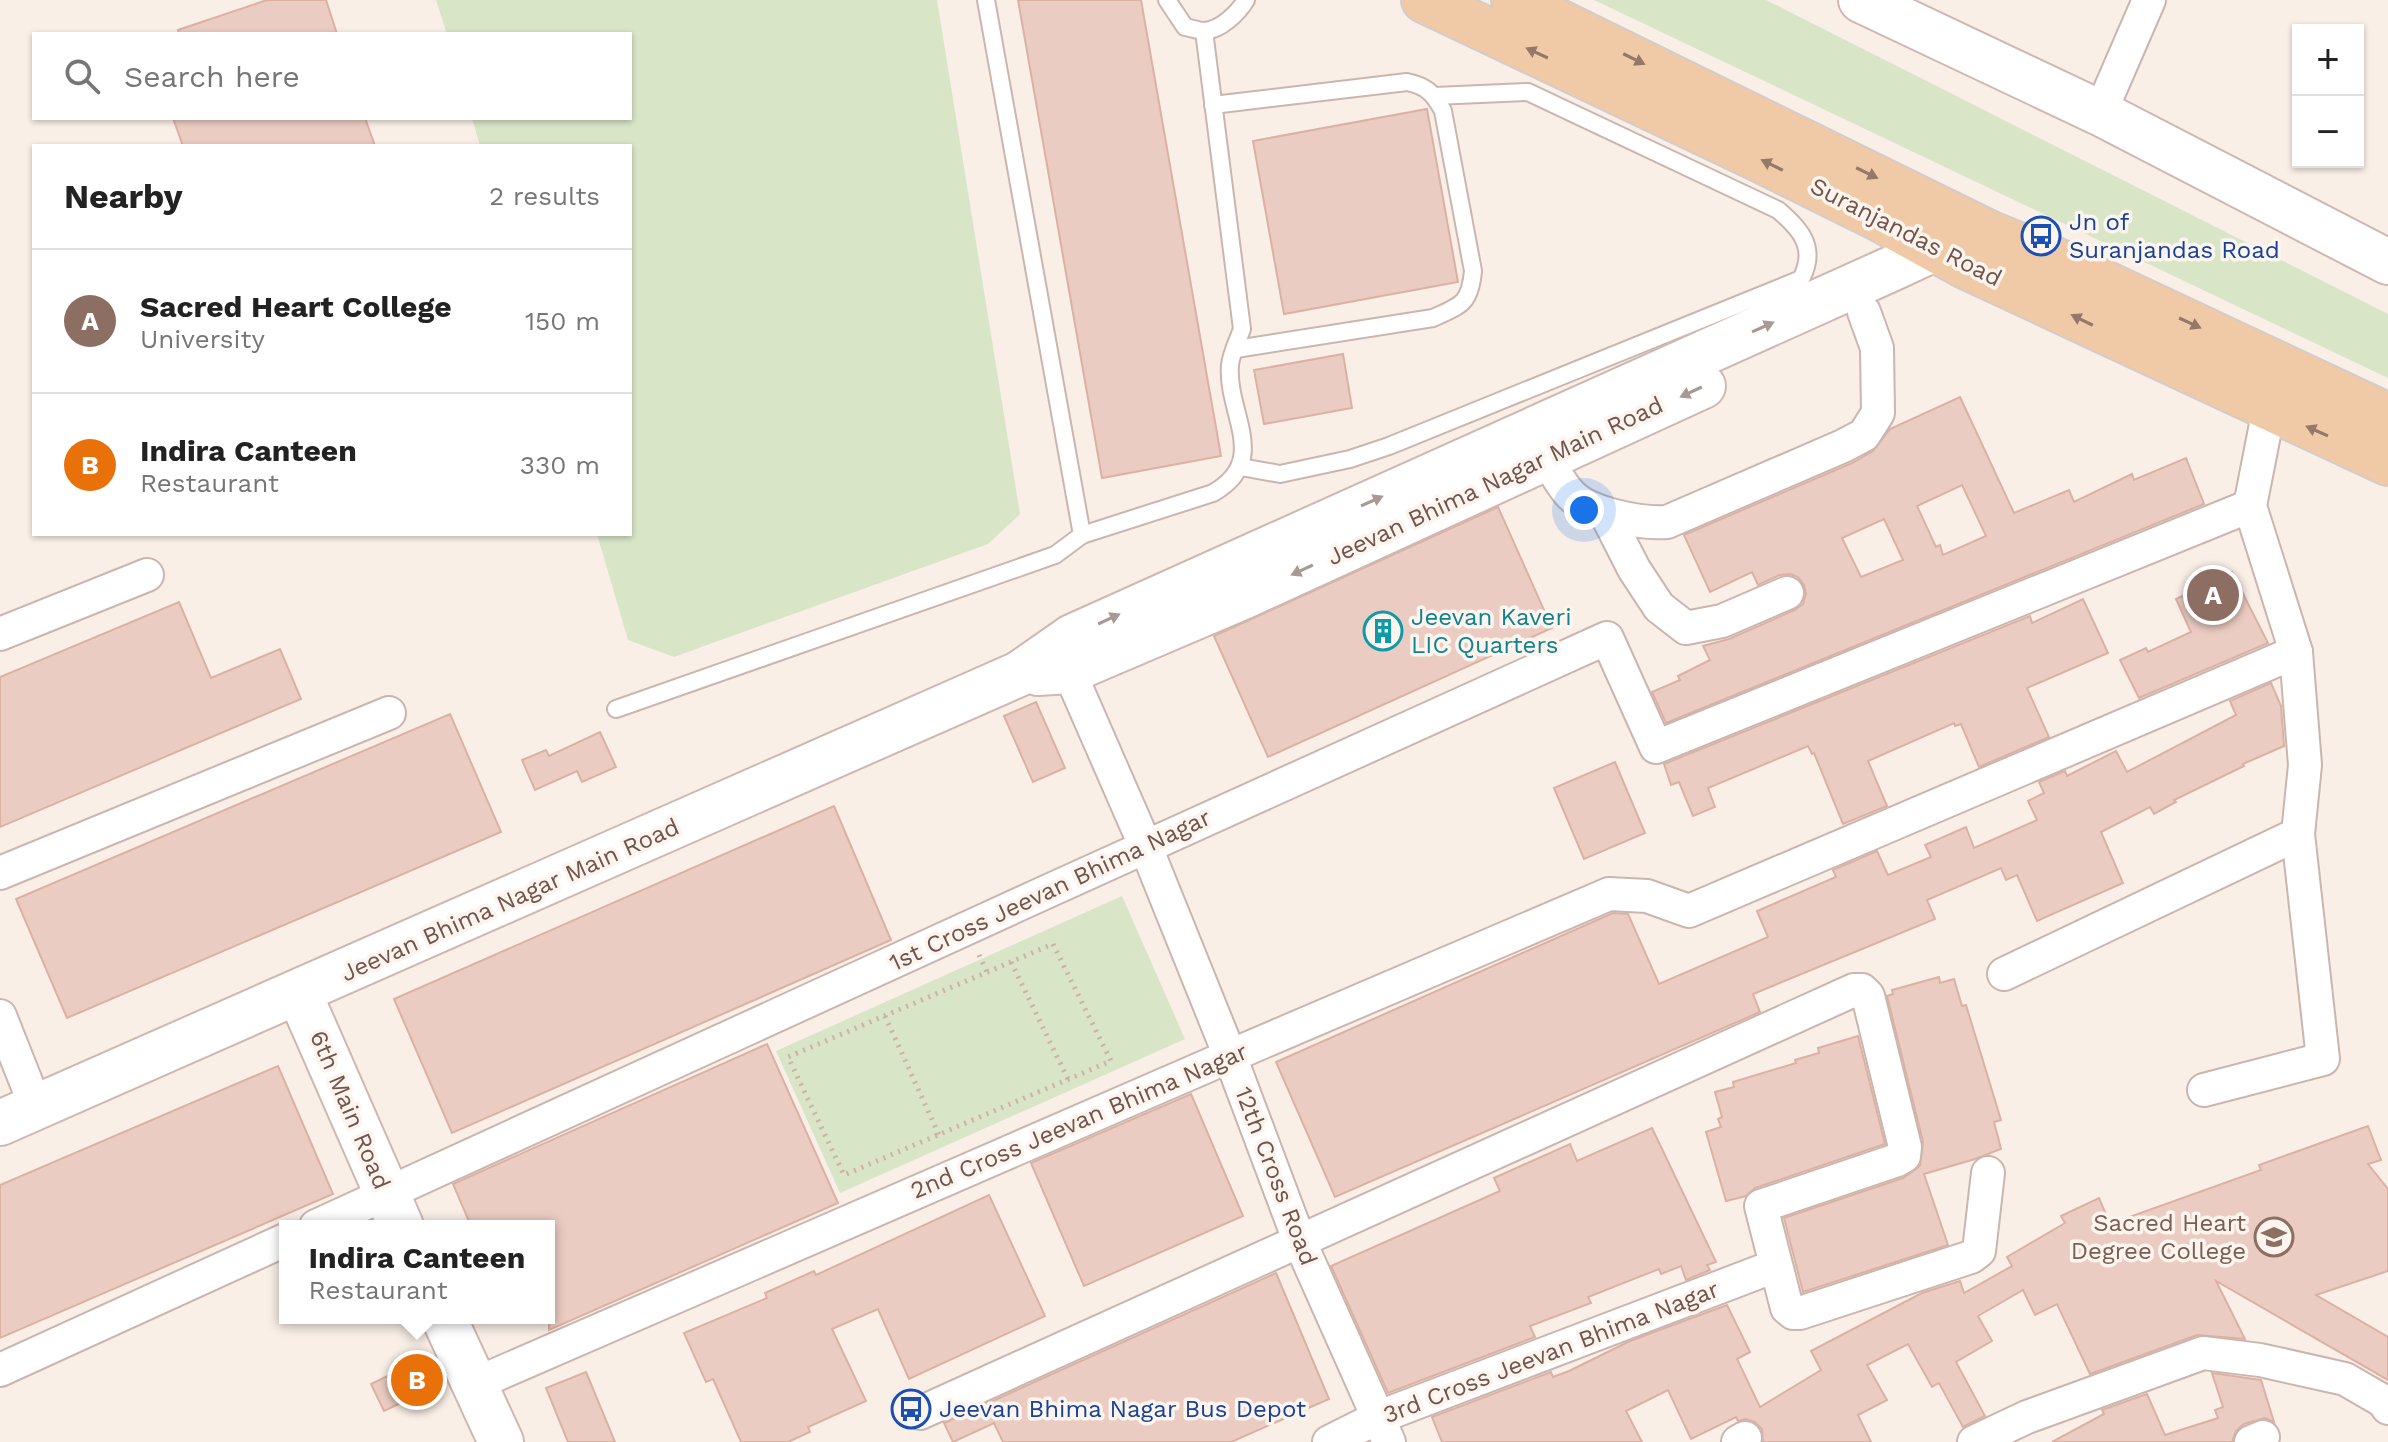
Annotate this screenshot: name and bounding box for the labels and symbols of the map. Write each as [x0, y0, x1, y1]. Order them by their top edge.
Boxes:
one-way arrow [1525, 46, 1549, 60]
one-way arrow [1622, 52, 1646, 66]
one-way arrow [1760, 158, 1783, 172]
one-way arrow [1856, 167, 1879, 180]
street label: Suranjandas Road [1806, 172, 2006, 292]
place label: Jn of Suranjandas Road [2069, 208, 2280, 264]
bus stop icon: Jn of Suranjandas Road [2020, 215, 2062, 257]
one-way arrow [2070, 313, 2093, 326]
one-way arrow [2178, 316, 2202, 330]
one-way arrow [1751, 320, 1774, 333]
one-way arrow [1679, 385, 1703, 399]
street label: Jeevan Bhima Nagar Main Road [1323, 391, 1667, 571]
one-way arrow [2305, 424, 2329, 438]
your location [1564, 490, 1604, 530]
one-way arrow [1360, 494, 1384, 508]
one-way arrow [1290, 563, 1313, 577]
pin: A [2187, 565, 2239, 625]
place label: Jeevan Kaveri LIC Quarters [1411, 603, 1572, 659]
building icon: Jeevan Kaveri LIC Quarters [1362, 610, 1404, 652]
one-way arrow [1098, 612, 1121, 626]
street label: 1st Cross Jeevan Bhima Nagar [885, 803, 1215, 977]
street label: Jeevan Bhima Nagar Main Road [337, 813, 683, 987]
street label: 6th Main Road [304, 1026, 396, 1194]
street label: 2nd Cross Jeevan Bhima Nagar [906, 1037, 1252, 1205]
street label: 12th Cross Road [1229, 1083, 1323, 1269]
place label: Sacred Heart Degree College [2071, 1209, 2246, 1265]
school or university icon: Sacred Heart Degree College [2253, 1216, 2295, 1258]
street label: 3rd Cross Jeevan Bhima Nagar [1379, 1275, 1723, 1429]
pin: B [391, 1350, 443, 1410]
bus stop icon: Jeevan Bhima Nagar Bus Depot [890, 1388, 932, 1430]
place label: Jeevan Bhima Nagar Bus Depot [939, 1395, 1306, 1423]

